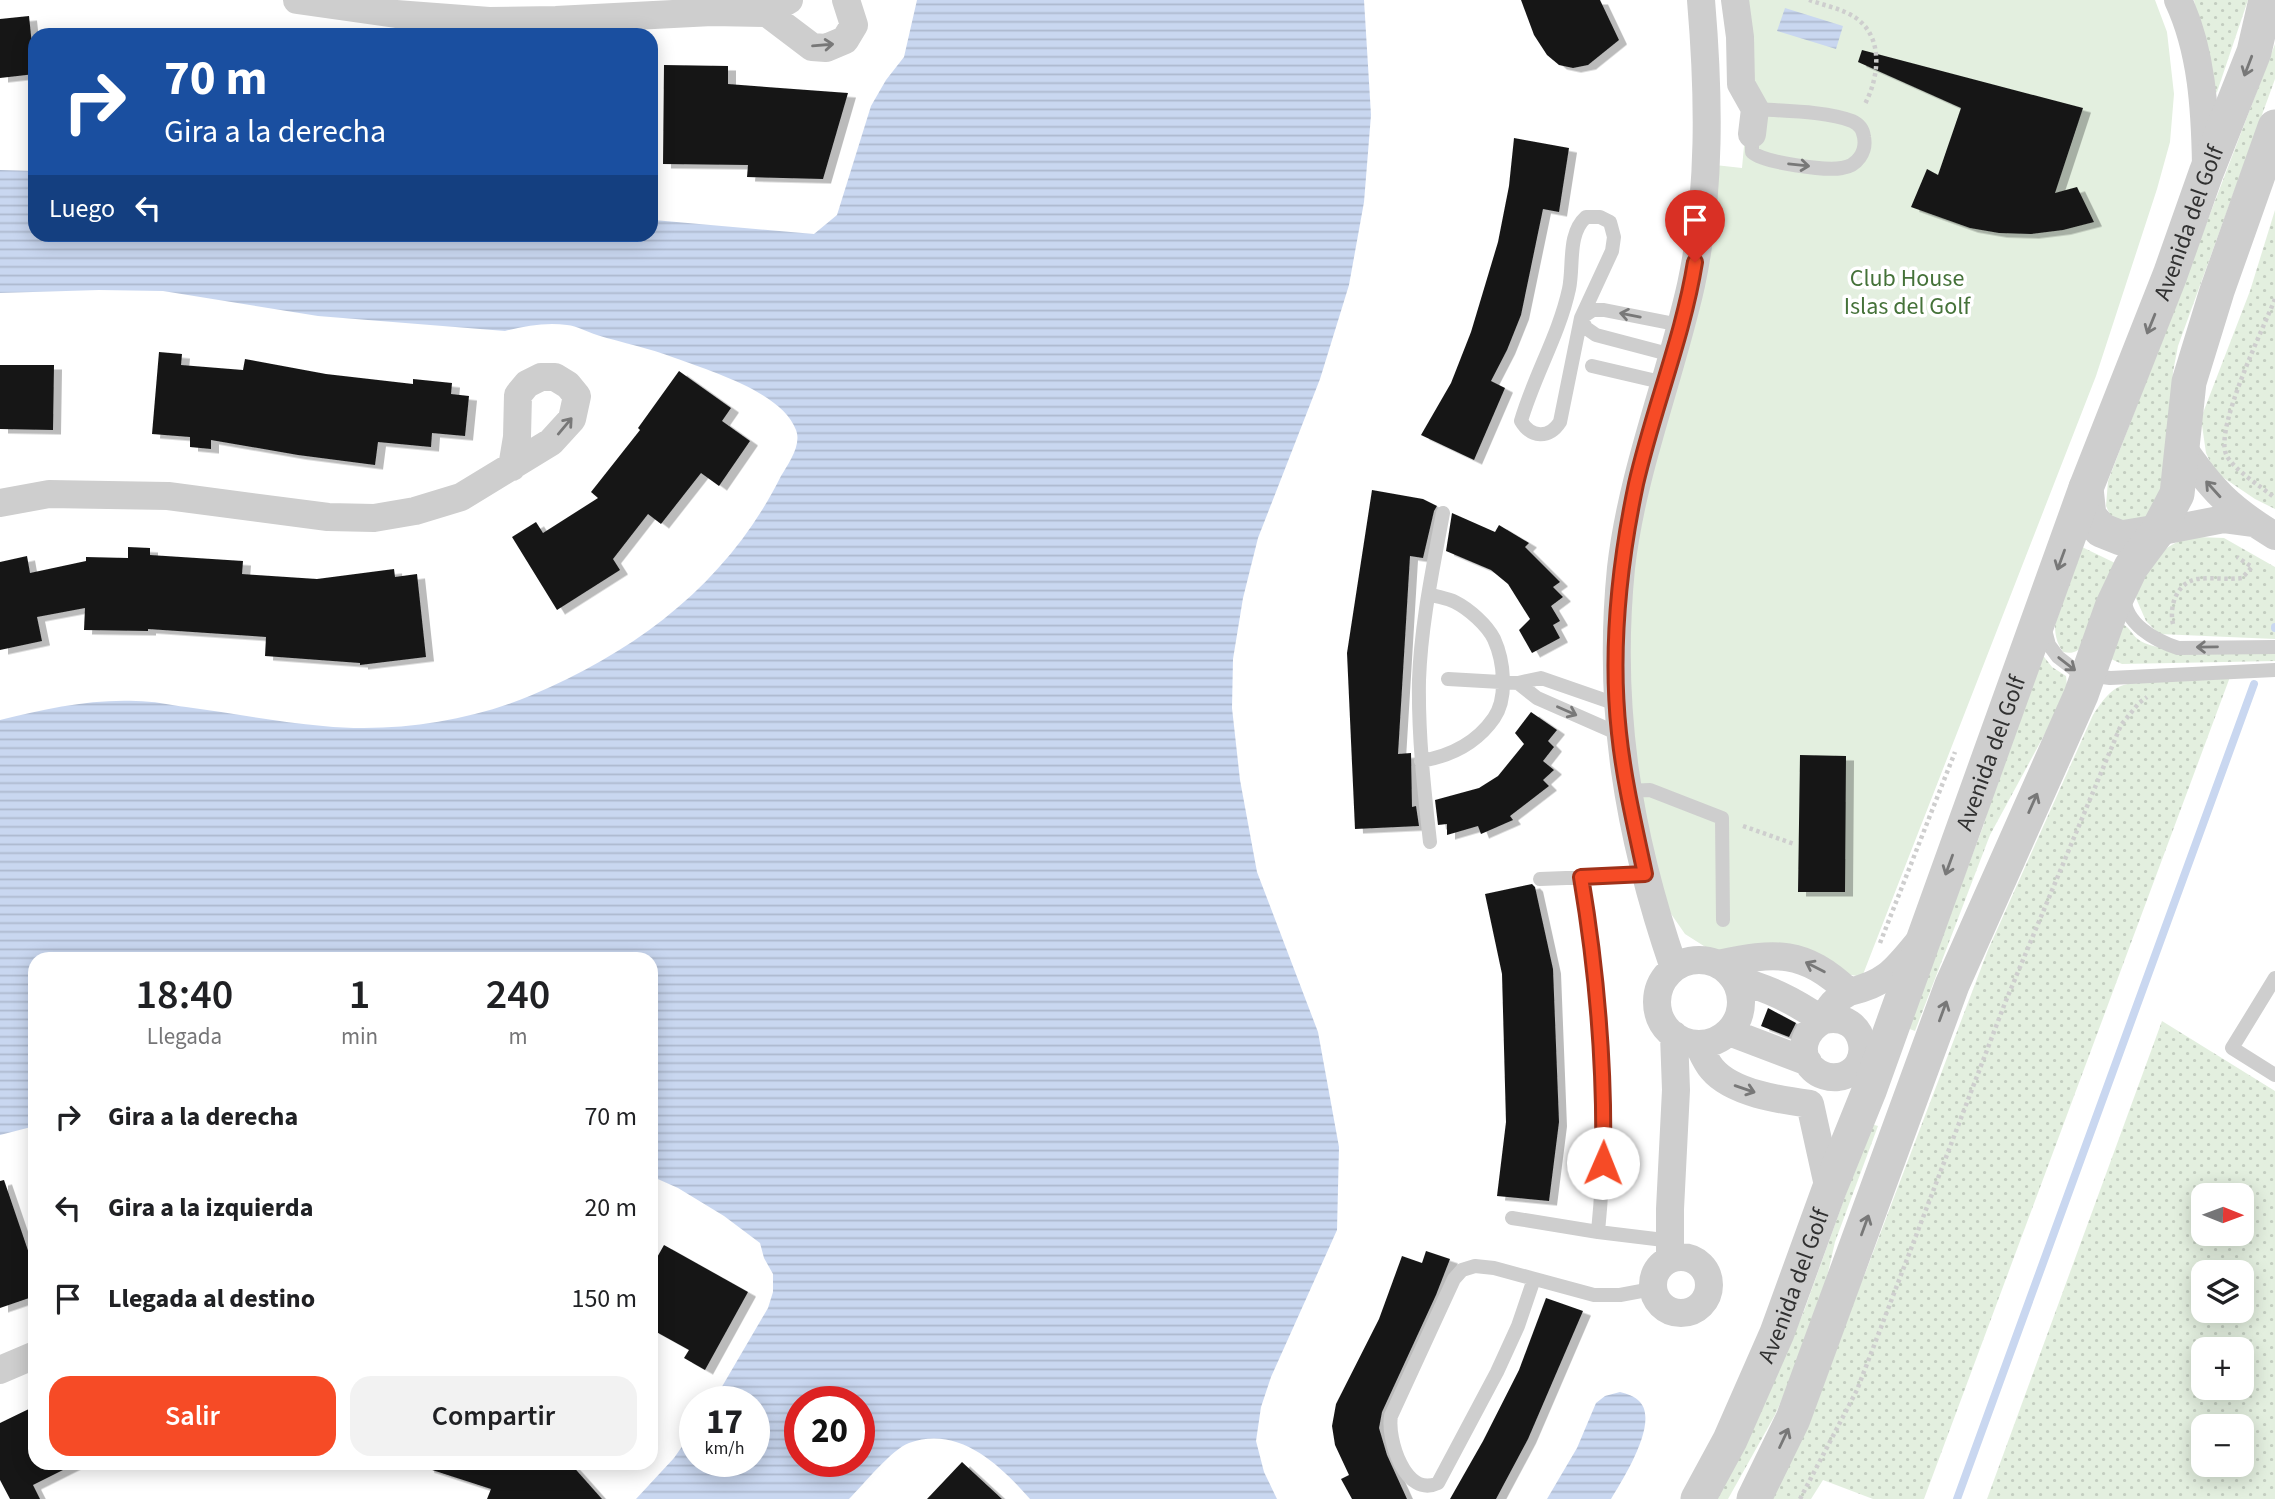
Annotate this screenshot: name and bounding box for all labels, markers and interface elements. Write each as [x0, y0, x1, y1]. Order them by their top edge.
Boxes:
one-way arrow [811, 38, 833, 51]
text: 70 m [164, 44, 268, 114]
one-way arrow [2241, 54, 2254, 76]
icon: right [49, 56, 140, 147]
text: Gira a la derecha [164, 109, 386, 155]
street label: Avenida del Golf [2145, 140, 2234, 306]
one-way arrow [1787, 159, 1810, 172]
icon: left [129, 189, 167, 227]
text: Luego [49, 190, 115, 227]
pin [1665, 190, 1725, 262]
icon: arrive [1676, 201, 1714, 239]
park label: Club House Islas del Golf [1844, 261, 1971, 324]
one-way arrow [1619, 308, 1642, 322]
one-way arrow [2143, 313, 2156, 335]
one-way arrow [557, 417, 573, 435]
one-way arrow [2205, 480, 2221, 498]
one-way arrow [2054, 548, 2066, 570]
one-way arrow [2196, 641, 2219, 654]
one-way arrow [2057, 656, 2075, 671]
street label: Avenida del Golf [1947, 670, 2035, 836]
one-way arrow [1556, 705, 1577, 718]
one-way arrow [2027, 792, 2040, 814]
one-way arrow [1942, 854, 1954, 876]
one-way arrow [1805, 959, 1826, 973]
text: 18:40 [136, 965, 233, 1025]
text: 1 [349, 965, 370, 1025]
text: 240 [486, 965, 550, 1025]
one-way arrow [1938, 1001, 1950, 1023]
text: Llegada [147, 1020, 222, 1053]
text: min [341, 1020, 378, 1053]
text: m [509, 1020, 528, 1053]
one-way arrow [1734, 1084, 1756, 1096]
icon: right [49, 1098, 87, 1136]
text: Gira a la derecha [108, 1098, 298, 1135]
text: 70 m [584, 1098, 637, 1135]
position arrow [1566, 1126, 1640, 1200]
north arrow [2191, 1183, 2254, 1246]
map controls [2191, 1183, 2254, 1477]
icon: left [49, 1189, 87, 1227]
text: Gira a la izquierda [108, 1189, 313, 1226]
text: 20 m [584, 1189, 637, 1226]
street label: Avenida del Golf [1749, 1203, 1839, 1369]
one-way arrow [1860, 1215, 1872, 1237]
button: layers [2191, 1260, 2254, 1323]
icon: arrive [49, 1280, 87, 1318]
text: Llegada al destino [108, 1280, 315, 1317]
text: 150 m [571, 1280, 637, 1317]
button: + [2191, 1337, 2254, 1400]
button: Salir [49, 1376, 336, 1456]
button: Compartir [350, 1376, 637, 1456]
speed limit sign: 20 [784, 1386, 875, 1477]
text: 17 [706, 1397, 743, 1447]
button: − [2191, 1414, 2254, 1477]
one-way arrow [1778, 1428, 1791, 1449]
text: km/h [705, 1436, 744, 1461]

